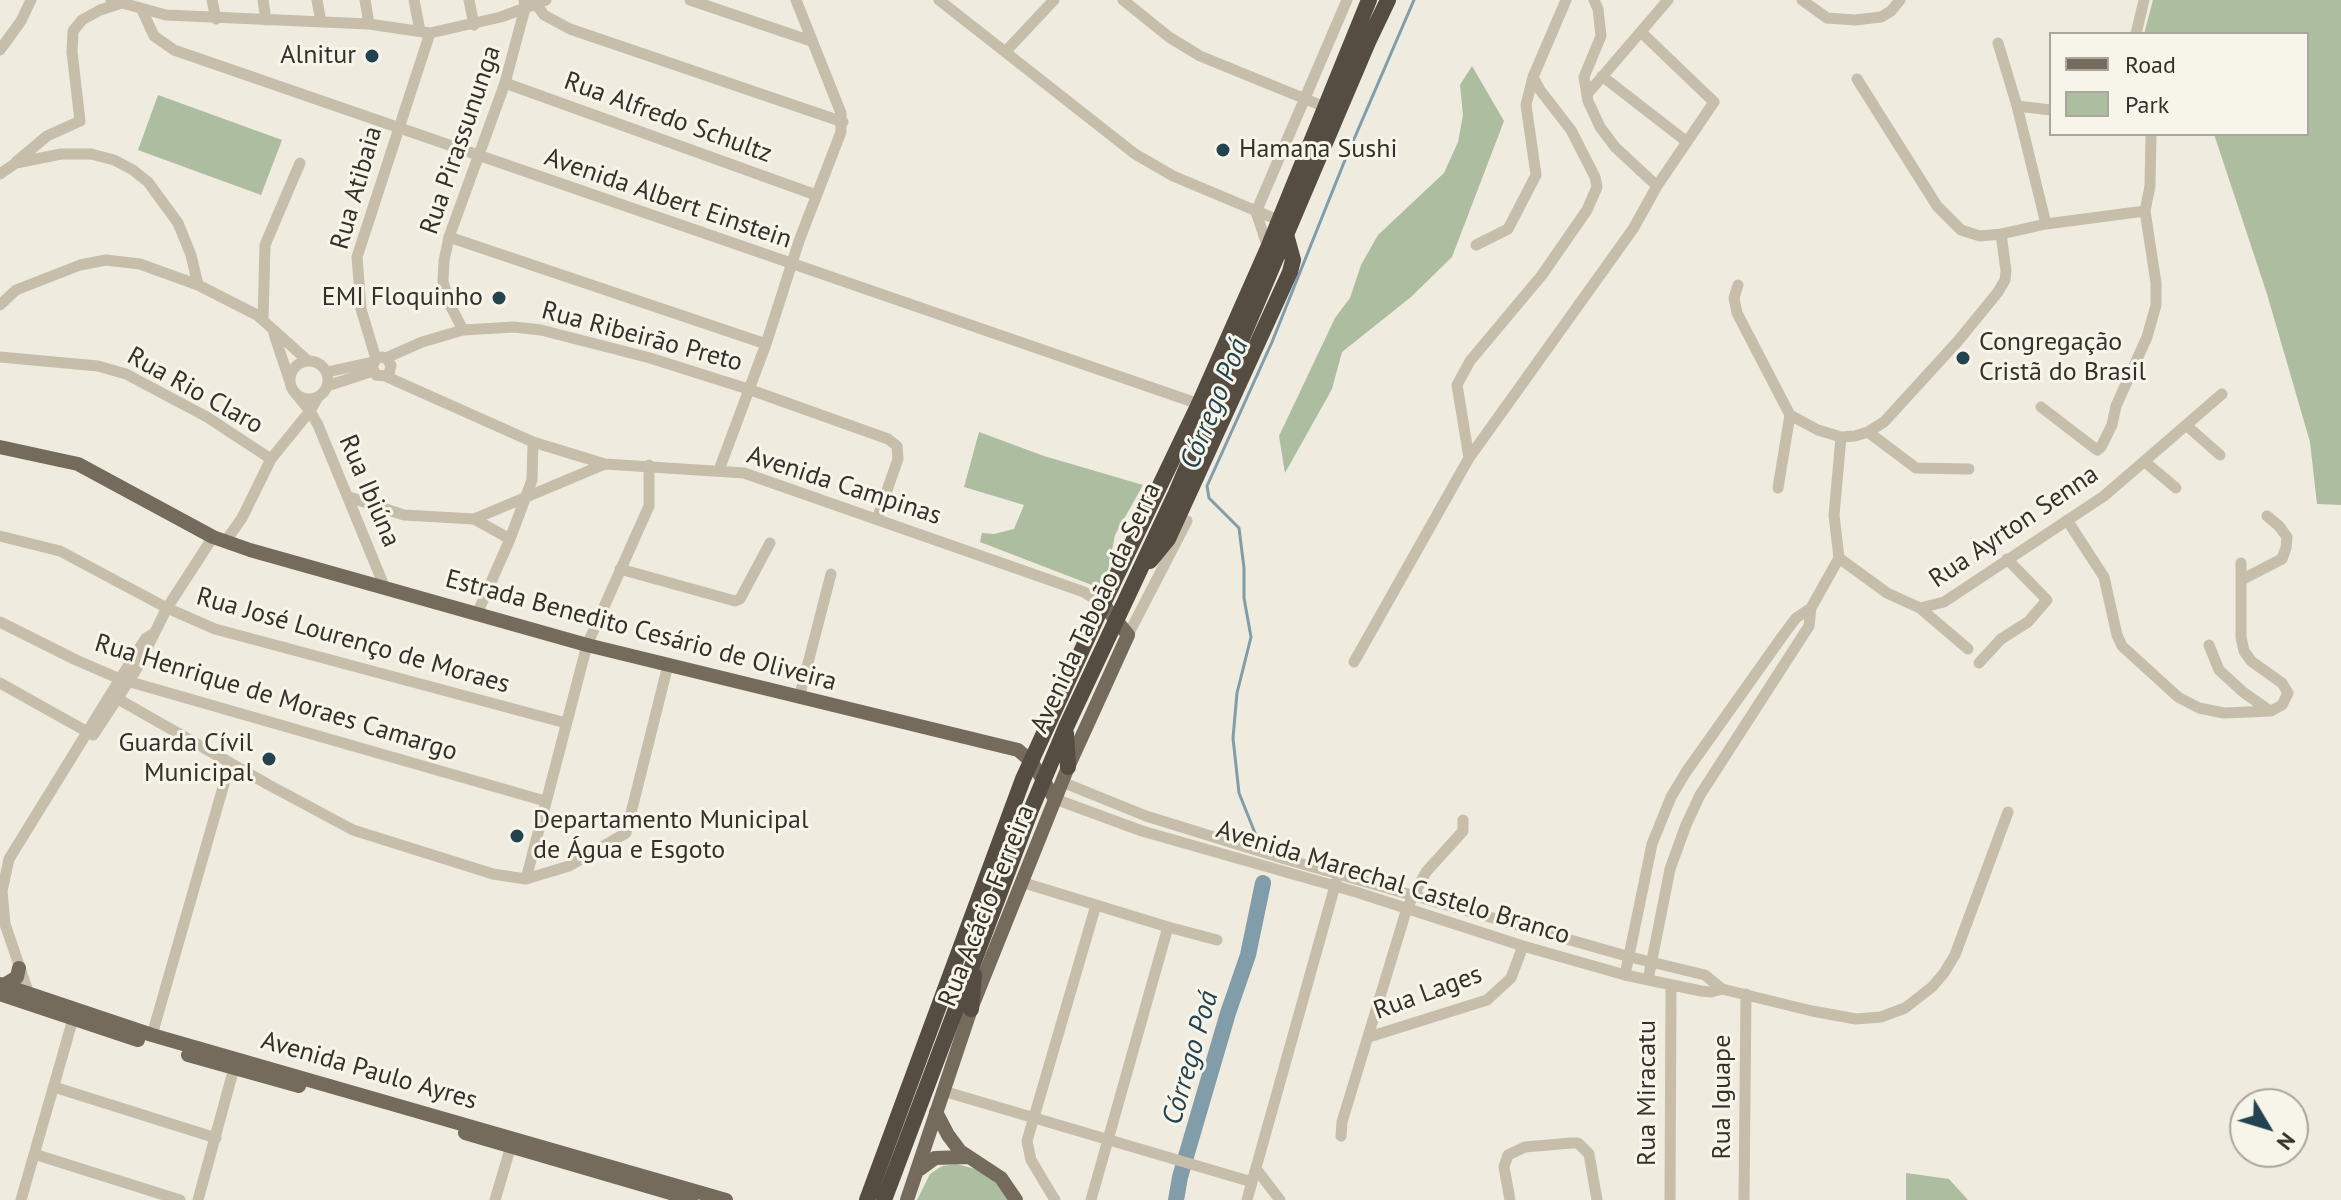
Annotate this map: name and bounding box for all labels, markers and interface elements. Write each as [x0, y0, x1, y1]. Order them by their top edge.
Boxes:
legend [2049, 32, 2309, 136]
place label: Alnitur [280, 40, 356, 72]
street label: Rua Pirassununga [414, 42, 508, 238]
marker: Alnitur [363, 47, 381, 65]
text: Road [2125, 49, 2176, 80]
street label: Rua Alfredo Schultz [560, 66, 776, 170]
text: Park [2125, 89, 2169, 120]
street label: Rua Atibaia [325, 123, 389, 253]
place label: Hamana Sushi [1239, 134, 1397, 166]
marker: Hamana Sushi [1214, 141, 1232, 159]
street label: Avenida Albert Einstein [540, 142, 796, 256]
place label: EMI Floquinho [322, 282, 483, 314]
marker: EMI Floquinho [490, 289, 508, 307]
street label: Rua Ribeirão Preto [538, 295, 746, 379]
place label: Congregação Cristã do Brasil [1979, 327, 2146, 388]
water label: Córrego Poá [1174, 334, 1256, 474]
street label: Rua Rio Claro [122, 341, 268, 441]
marker: Congregação Cristã do Brasil [1954, 349, 1972, 367]
street label: Rua Ibiúna [331, 430, 407, 552]
street label: Avenida Campinas [743, 440, 945, 532]
street label: Rua Ayrton Senna [1924, 459, 2104, 595]
street label: Avenida Taboão da Serra [1024, 478, 1168, 738]
street label: Estrada Benedito Cesário de Oliveira [442, 564, 840, 698]
street label: Rua José Lourenço de Moraes [193, 581, 513, 701]
street label: Rua Henrique de Moraes Camargo [91, 628, 461, 768]
place label: Guarda Cívil Municipal [119, 728, 253, 790]
marker: Guarda Cívil Municipal [260, 750, 278, 768]
street label: Rua Acácio Ferreira [932, 801, 1042, 1011]
place label: Departamento Municipal de Água e Esgoto [533, 805, 808, 866]
street label: Avenida Marechal Castelo Branco [1212, 814, 1574, 952]
marker: Departamento Municipal de Água e Esgoto [508, 827, 526, 845]
street label: Rua Lages [1370, 959, 1486, 1027]
water label: Córrego Poá [1156, 987, 1226, 1129]
street label: Rua Miracatu [1632, 1020, 1664, 1166]
street label: Avenida Paulo Ayres [257, 1025, 481, 1117]
street label: Rua Iguape [1707, 1035, 1739, 1159]
north arrow [2229, 1088, 2309, 1168]
text: N [2271, 1127, 2302, 1156]

